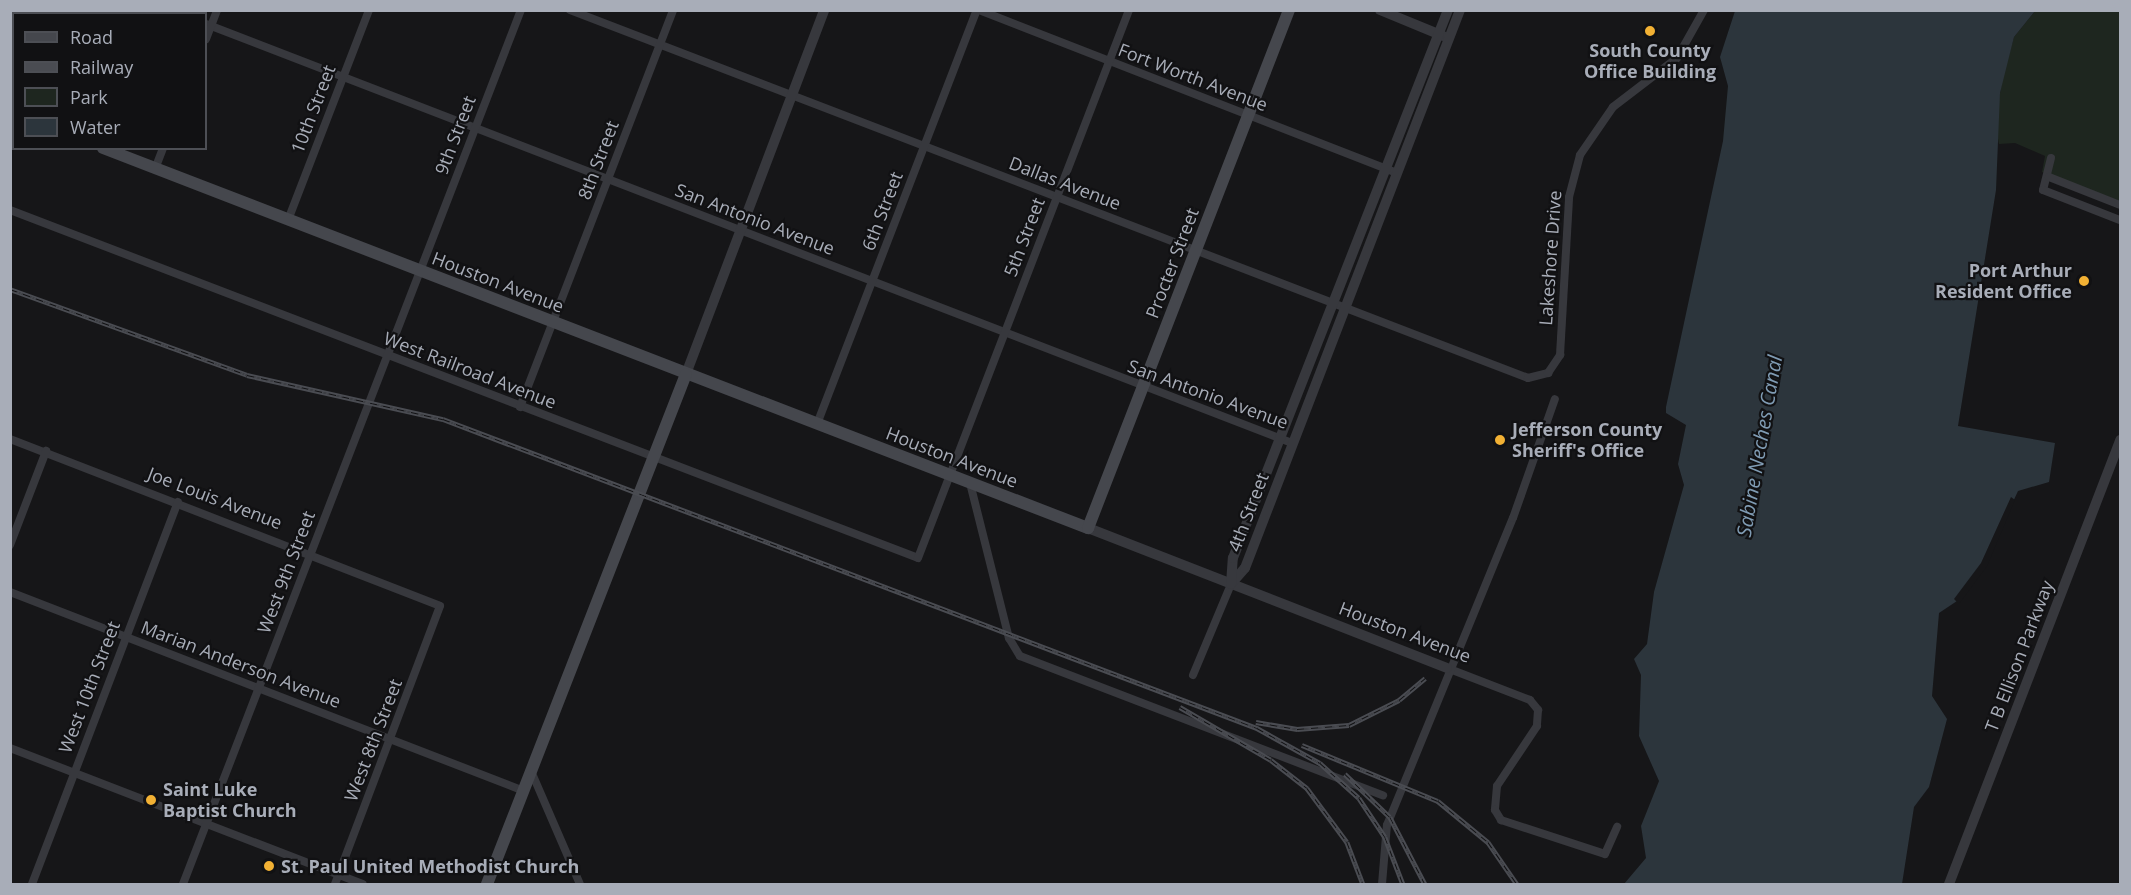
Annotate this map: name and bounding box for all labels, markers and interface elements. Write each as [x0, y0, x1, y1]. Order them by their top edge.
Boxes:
legend [12, 12, 207, 150]
marker: South County Office Building [1643, 24, 1657, 38]
text: Road [70, 25, 113, 49]
street label: Fort Worth Avenue [1115, 39, 1271, 115]
place label: South County Office Building [1584, 40, 1716, 82]
text: Railway [70, 55, 133, 79]
street label: 10th Street [286, 62, 340, 156]
text: Park [70, 85, 108, 109]
street label: 9th Street [430, 93, 480, 177]
text: Water [70, 115, 121, 139]
street label: 8th Street [573, 118, 623, 202]
street label: Dallas Avenue [1006, 152, 1124, 214]
street label: 6th Street [857, 169, 907, 253]
street label: San Antonio Avenue [672, 179, 838, 259]
street label: Lakeshore Drive [1534, 190, 1566, 326]
street label: 5th Street [999, 195, 1049, 279]
street label: Procter Street [1141, 205, 1203, 321]
street label: Houston Avenue [429, 247, 567, 317]
place label: Port Arthur Resident Office [1935, 260, 2072, 302]
marker: Port Arthur Resident Office [2077, 274, 2091, 288]
street label: West Railroad Avenue [381, 327, 559, 413]
water label: Sabine Neches Canal [1731, 353, 1787, 539]
street label: San Antonio Avenue [1125, 355, 1291, 433]
place label: Jefferson County Sheriff's Office [1512, 419, 1662, 462]
street label: Houston Avenue [883, 422, 1021, 492]
marker: Jefferson County Sheriff's Office [1493, 433, 1507, 447]
street label: Joe Louis Avenue [145, 462, 285, 534]
street label: 4th Street [1223, 470, 1273, 554]
street label: West 9th Street [253, 508, 319, 636]
street label: T B Ellison Parkway [1980, 577, 2058, 735]
street label: Houston Avenue [1336, 597, 1474, 667]
street label: Marian Anderson Avenue [138, 616, 344, 712]
street label: West 10th Street [54, 618, 124, 756]
street label: West 8th Street [340, 676, 406, 804]
place label: Saint Luke Baptist Church [163, 779, 296, 822]
marker: Saint Luke Baptist Church [144, 793, 158, 807]
place label: St. Paul United Methodist Church [281, 855, 579, 877]
marker: St. Paul United Methodist Church [262, 859, 276, 873]

